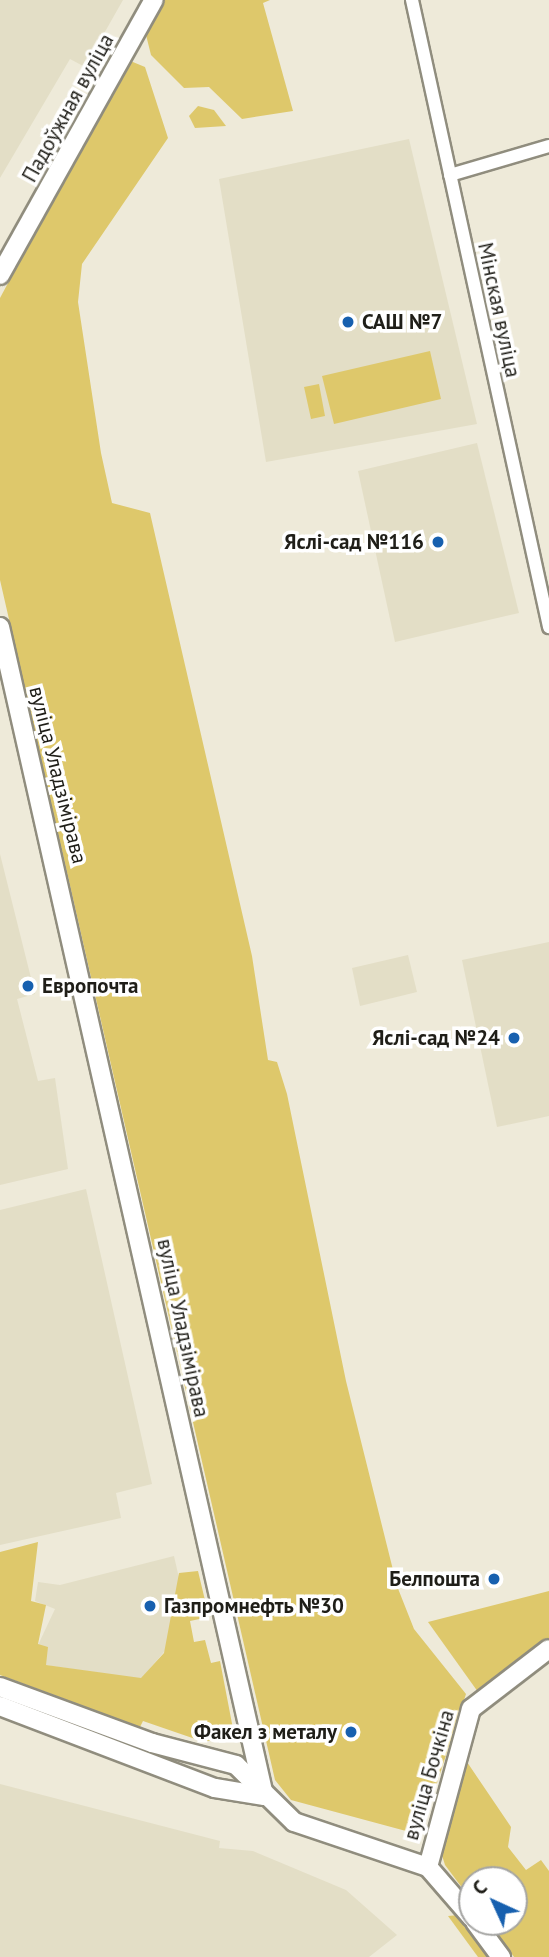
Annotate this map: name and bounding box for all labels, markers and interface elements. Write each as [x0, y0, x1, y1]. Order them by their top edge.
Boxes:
street label: Падоўжная вуліца [17, 29, 119, 187]
street label: Мінская вуліца [472, 240, 526, 380]
place label: САШ №7 [362, 309, 442, 335]
marker: САШ №7 [340, 314, 356, 330]
place label: Яслі-сад №116 [284, 529, 424, 555]
marker: Яслі-сад №116 [430, 534, 446, 550]
street label: вуліца Уладзімірава [24, 683, 92, 867]
place label: Европочта [42, 973, 138, 999]
marker: Европочта [20, 978, 36, 994]
place label: Яслі-сад №24 [372, 1025, 500, 1051]
marker: Яслі-сад №24 [506, 1030, 522, 1046]
street label: вуліца Уладзімірава [152, 1236, 214, 1420]
place label: Белпошта [389, 1566, 480, 1592]
marker: Белпошта [486, 1571, 502, 1587]
place label: Газпромнефть №30 [164, 1593, 345, 1619]
marker: Газпромнефть №30 [142, 1598, 158, 1614]
street label: вуліца Бочкіна [398, 1707, 460, 1843]
place label: Факел з металу [194, 1719, 337, 1745]
marker: Факел з металу [343, 1724, 359, 1740]
north arrow [458, 1866, 528, 1936]
text: С [467, 1875, 492, 1900]

